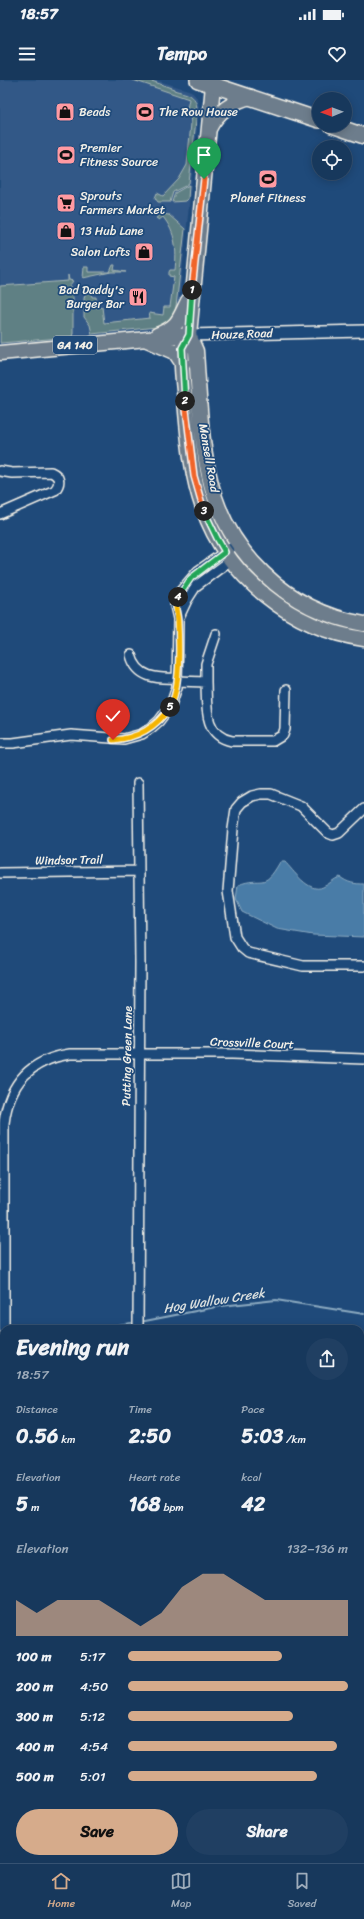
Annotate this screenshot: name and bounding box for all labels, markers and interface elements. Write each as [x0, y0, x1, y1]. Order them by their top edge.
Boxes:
text: 18:57 [20, 1, 58, 27]
text: Tempo [157, 38, 207, 70]
icon: menu [16, 43, 38, 65]
icon: heart [326, 43, 348, 65]
north arrow [312, 92, 352, 132]
map controls [312, 92, 352, 180]
shop icon: Beads [54, 101, 76, 123]
place label: Beads [79, 101, 111, 123]
sports icon: The Row House [134, 101, 156, 123]
place label: The Row House [159, 101, 238, 123]
place label: Premier Fitness Source [80, 137, 158, 173]
pin [187, 138, 221, 179]
button: locate [312, 140, 352, 180]
sports icon: Premier Fitness Source [55, 144, 77, 166]
icon: arrive [193, 144, 215, 166]
sports icon: Planet Fitness [257, 168, 279, 190]
place label: Sprouts Farmers Market [80, 185, 165, 221]
place label: Planet Fitness [230, 187, 306, 209]
supermarket icon: Sprouts Farmers Market [55, 192, 77, 214]
shop icon: 13 Hub Lane [55, 220, 77, 242]
place label: 13 Hub Lane [80, 220, 144, 242]
place label: Salon Lofts [71, 241, 130, 263]
shop icon: Salon Lofts [133, 241, 155, 263]
place label: Bad Daddy's Burger Bar [59, 279, 125, 315]
pin: 1 [182, 280, 202, 300]
text: 1 [190, 280, 194, 299]
restaurant icon: Bad Daddy's Burger Bar [127, 286, 149, 308]
street label: Houze Road [211, 322, 274, 346]
road number: GA 140 [53, 336, 97, 354]
pin: 2 [175, 391, 195, 411]
text: 2 [182, 391, 188, 410]
street label: Mansell Road [192, 422, 226, 495]
pin: 3 [194, 501, 214, 521]
text: 3 [201, 501, 207, 520]
pin: 4 [168, 587, 188, 607]
text: 4 [175, 587, 181, 606]
pin: 5 [160, 697, 180, 717]
text: 5 [167, 697, 173, 716]
pin [96, 699, 130, 740]
icon: check [102, 705, 124, 727]
street label: Windsor Trail [35, 848, 104, 872]
street label: Putting Green Lane [115, 1005, 139, 1106]
street label: Crossville Court [210, 1031, 294, 1055]
water label: Hog Wallow Creek [162, 1281, 268, 1320]
text: Evening run [16, 1328, 129, 1367]
button: share [306, 1338, 348, 1380]
text: 18:57 [16, 1363, 49, 1386]
text: Distance [16, 1400, 58, 1419]
text: Time [129, 1400, 152, 1419]
text: Pace [241, 1400, 265, 1419]
text: 0.56 [16, 1419, 58, 1454]
text: 2:50 [129, 1419, 171, 1454]
text: 5:03 [241, 1419, 283, 1454]
text: km [58, 1430, 75, 1449]
text: /km [283, 1430, 306, 1449]
text: Elevation [16, 1468, 61, 1487]
text: Heart rate [129, 1468, 180, 1487]
text: kcal [241, 1468, 261, 1487]
text: 5 [16, 1487, 28, 1522]
text: 168 [129, 1487, 161, 1522]
text: 42 [241, 1487, 265, 1522]
text: m [28, 1498, 40, 1517]
text: bpm [161, 1498, 184, 1517]
text: Elevation [16, 1537, 69, 1560]
text: 132–136 m [287, 1537, 348, 1560]
text: 100 m [16, 1645, 51, 1668]
text: 5:17 [80, 1645, 105, 1668]
text: 200 m [16, 1675, 53, 1698]
text: 4:50 [80, 1675, 108, 1698]
text: 300 m [16, 1705, 53, 1728]
text: 5:12 [80, 1705, 105, 1728]
text: 400 m [16, 1735, 54, 1758]
text: 4:54 [80, 1735, 108, 1758]
text: 500 m [16, 1765, 54, 1788]
text: 5:01 [80, 1765, 106, 1788]
button: Save [16, 1809, 178, 1855]
button: Share [186, 1809, 348, 1855]
tab: Home [48, 1870, 75, 1913]
tab: Map [170, 1870, 192, 1913]
tab: Saved [287, 1870, 316, 1913]

